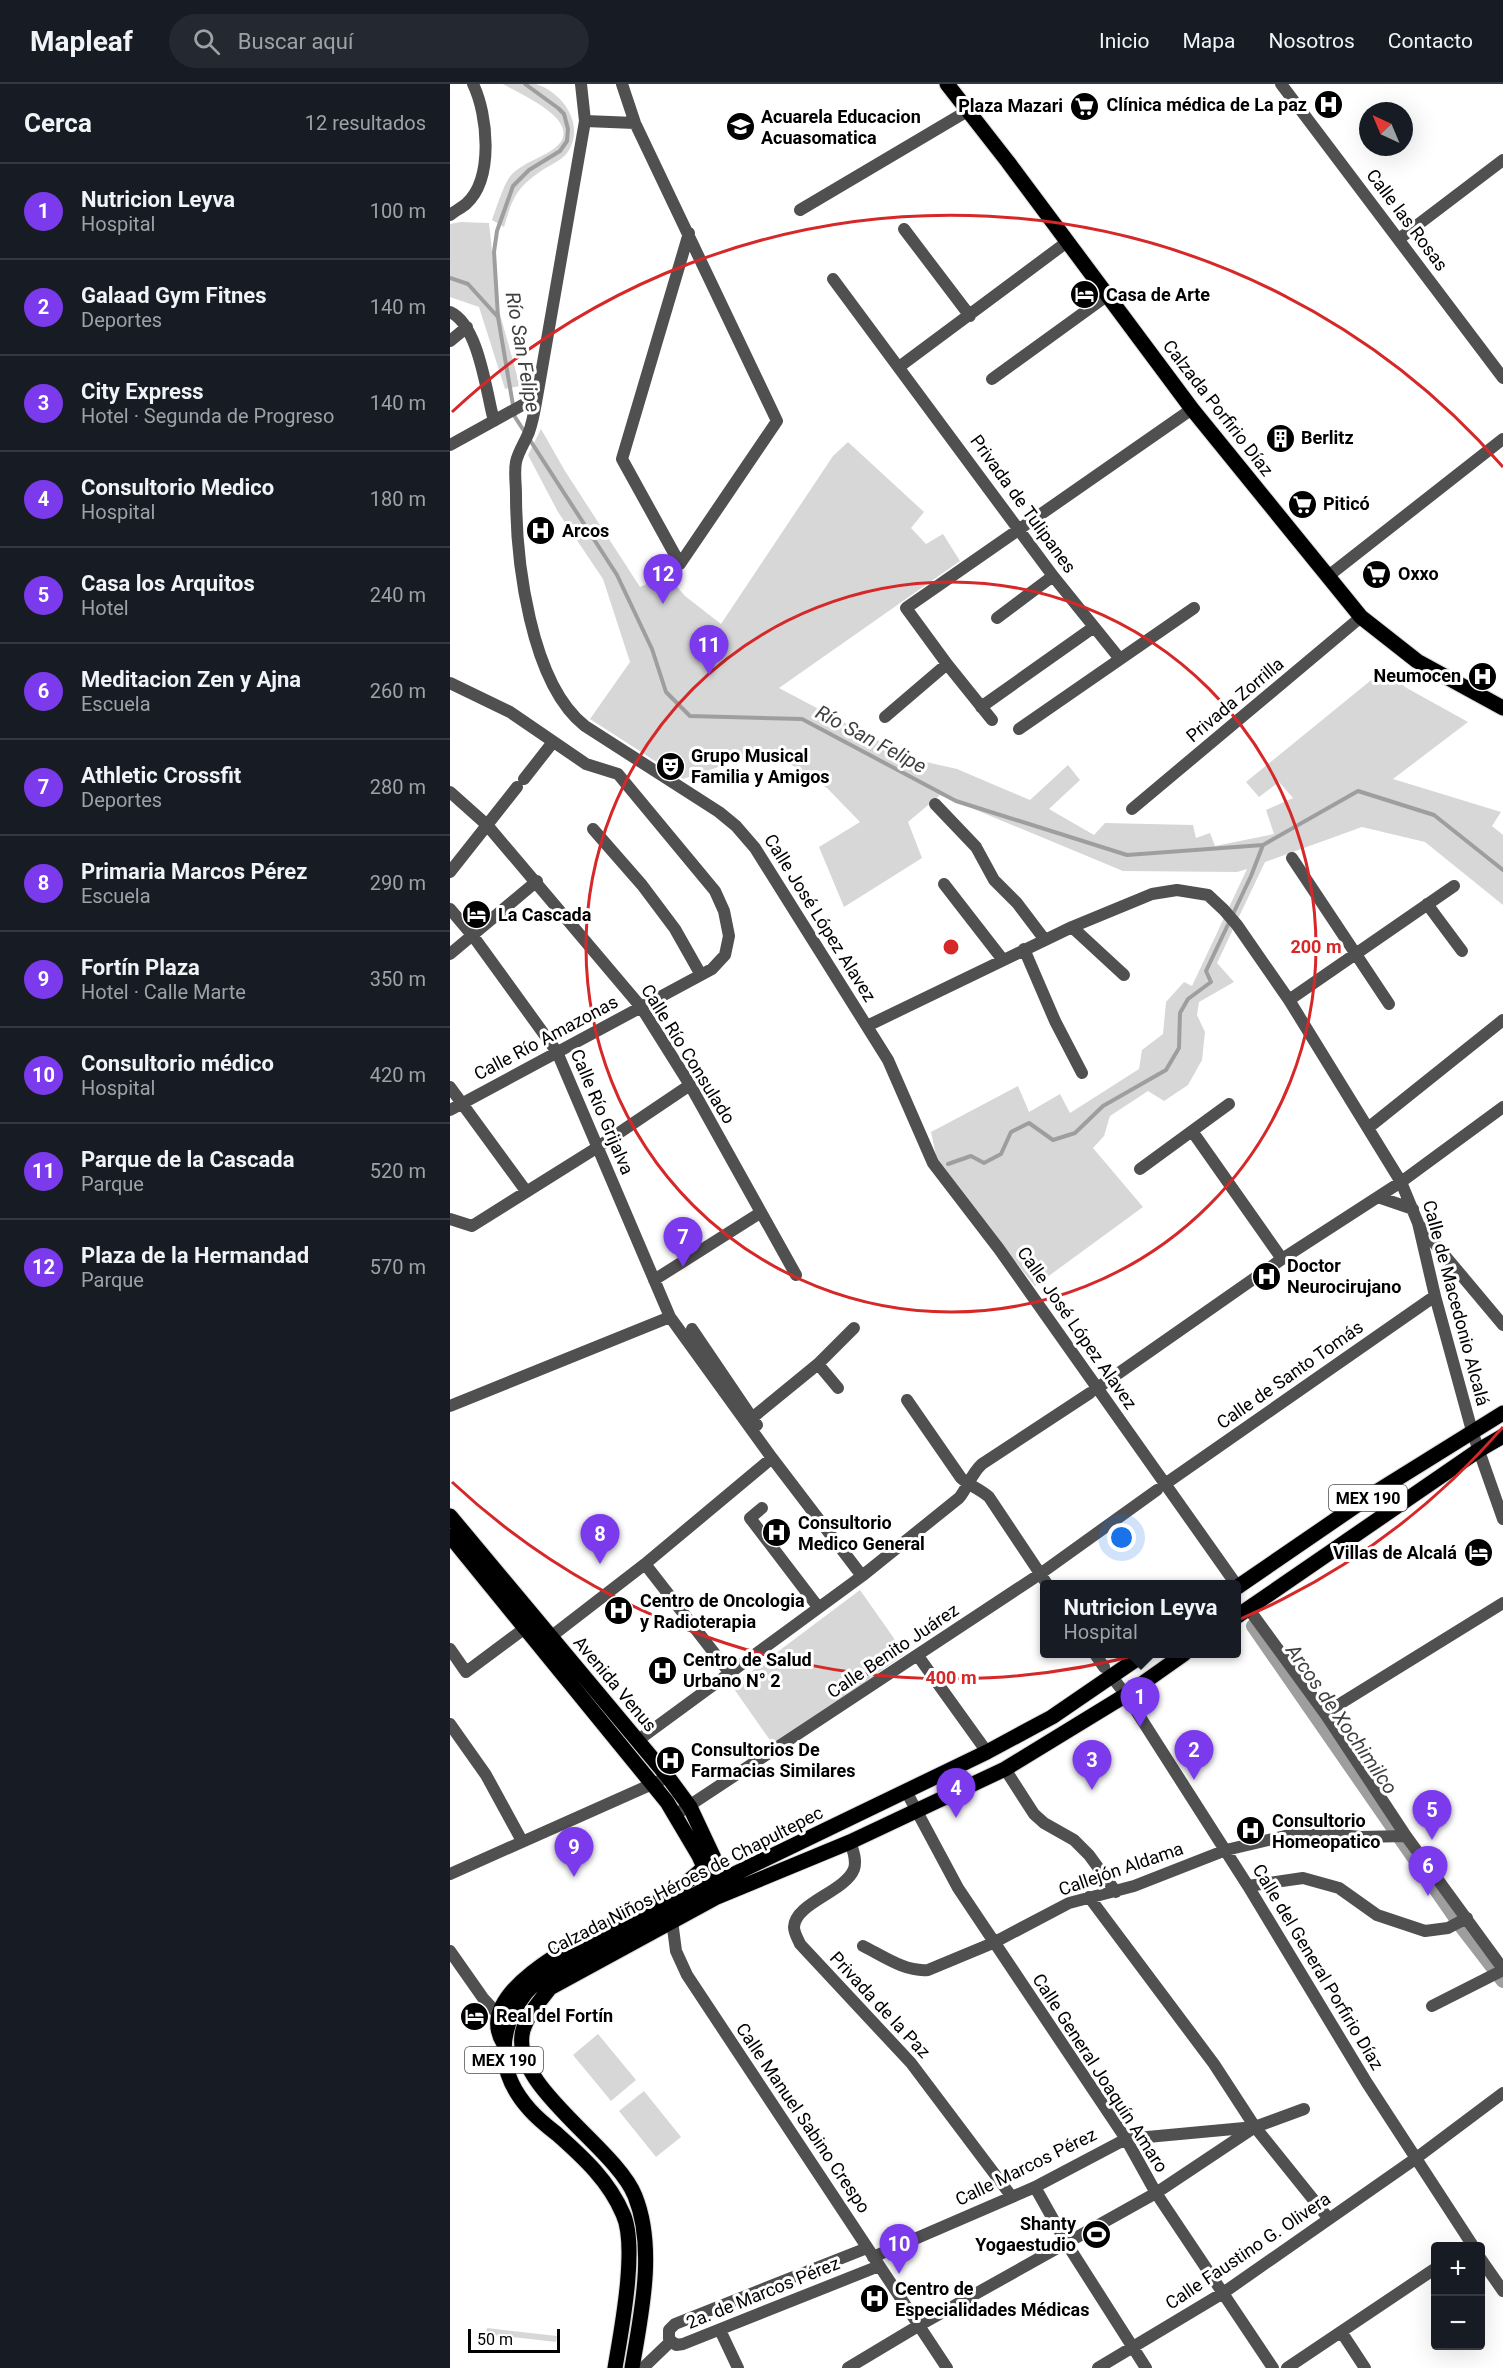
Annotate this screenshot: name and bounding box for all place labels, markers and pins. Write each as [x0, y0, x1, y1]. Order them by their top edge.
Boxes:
hospital icon: Clínica médica de La paz [1312, 89, 1344, 121]
supermarket icon: Plaza Mazari [1068, 90, 1100, 122]
place label: Clínica médica de La paz [1106, 94, 1307, 115]
place label: Plaza Mazari [958, 95, 1063, 116]
place label: Acuarela Educacion Acuasomatica [761, 106, 921, 148]
school or university icon: Acuarela Educacion Acuasomatica [724, 111, 756, 143]
hotel icon: Casa de Arte [1069, 279, 1101, 311]
place label: Casa de Arte [1106, 284, 1210, 305]
building icon: Berlitz [1264, 422, 1296, 454]
place label: Berlitz [1301, 427, 1354, 448]
supermarket icon: Piticó [1286, 488, 1318, 520]
place label: Piticó [1323, 493, 1370, 514]
hospital icon: Arcos [525, 515, 557, 547]
place label: Arcos [562, 520, 609, 541]
pin: 12 [644, 554, 682, 604]
supermarket icon: Oxxo [1361, 558, 1393, 590]
place label: Oxxo [1398, 563, 1439, 584]
pin: 11 [690, 626, 728, 675]
hospital icon: Neumocen [1466, 660, 1498, 692]
place label: Neumocen [1374, 665, 1461, 686]
place label: Grupo Musical Familia y Amigos [691, 745, 830, 787]
theatre icon: Grupo Musical Familia y Amigos [654, 750, 686, 782]
hotel icon: La Cascada [461, 899, 493, 931]
place label: La Cascada [498, 904, 592, 925]
centre of rings [941, 937, 961, 957]
pin: 7 [664, 1218, 702, 1267]
place label: Doctor Neurocirujano [1287, 1255, 1401, 1297]
hospital icon: Doctor Neurocirujano [1250, 1260, 1282, 1292]
place label: Consultorio Medico General [798, 1512, 925, 1554]
pin: 8 [580, 1514, 620, 1564]
hospital icon: Consultorio Medico General [761, 1517, 793, 1549]
hotel icon: Villas de Alcalá [1462, 1537, 1494, 1569]
place label: Villas de Alcalá [1333, 1542, 1457, 1563]
place label: Centro de Oncologia y Radioterapia [640, 1590, 805, 1632]
hospital icon: Centro de Oncologia y Radioterapia [603, 1595, 635, 1627]
place label: Centro de Salud Urbano N° 2 [683, 1649, 812, 1691]
hospital icon: Centro de Salud Urbano N° 2 [646, 1654, 678, 1686]
pin: 1 [1120, 1678, 1160, 1727]
pin: 2 [1174, 1730, 1214, 1780]
place label: Consultorios De Farmacias Similares [691, 1739, 856, 1781]
pin: 3 [1072, 1740, 1112, 1790]
hospital icon: Consultorios De Farmacias Similares [654, 1744, 686, 1776]
pin: 4 [936, 1768, 976, 1818]
pin: 5 [1412, 1790, 1452, 1840]
place label: Consultorio Homeopatico [1272, 1810, 1381, 1852]
hospital icon: Consultorio Homeopatico [1235, 1815, 1267, 1847]
pin: 9 [554, 1828, 594, 1877]
pin: 6 [1408, 1846, 1448, 1896]
hotel icon: Real del Fortín [459, 2000, 491, 2032]
place label: Real del Fortín [496, 2005, 613, 2026]
place label: Shanty Yogaestudio [975, 2213, 1077, 2255]
sports icon: Shanty Yogaestudio [1081, 2218, 1113, 2250]
pin: 10 [880, 2224, 918, 2274]
place label: Centro de Especialidades Médicas [895, 2278, 1090, 2320]
hospital icon: Centro de Especialidades Médicas [858, 2283, 890, 2315]

